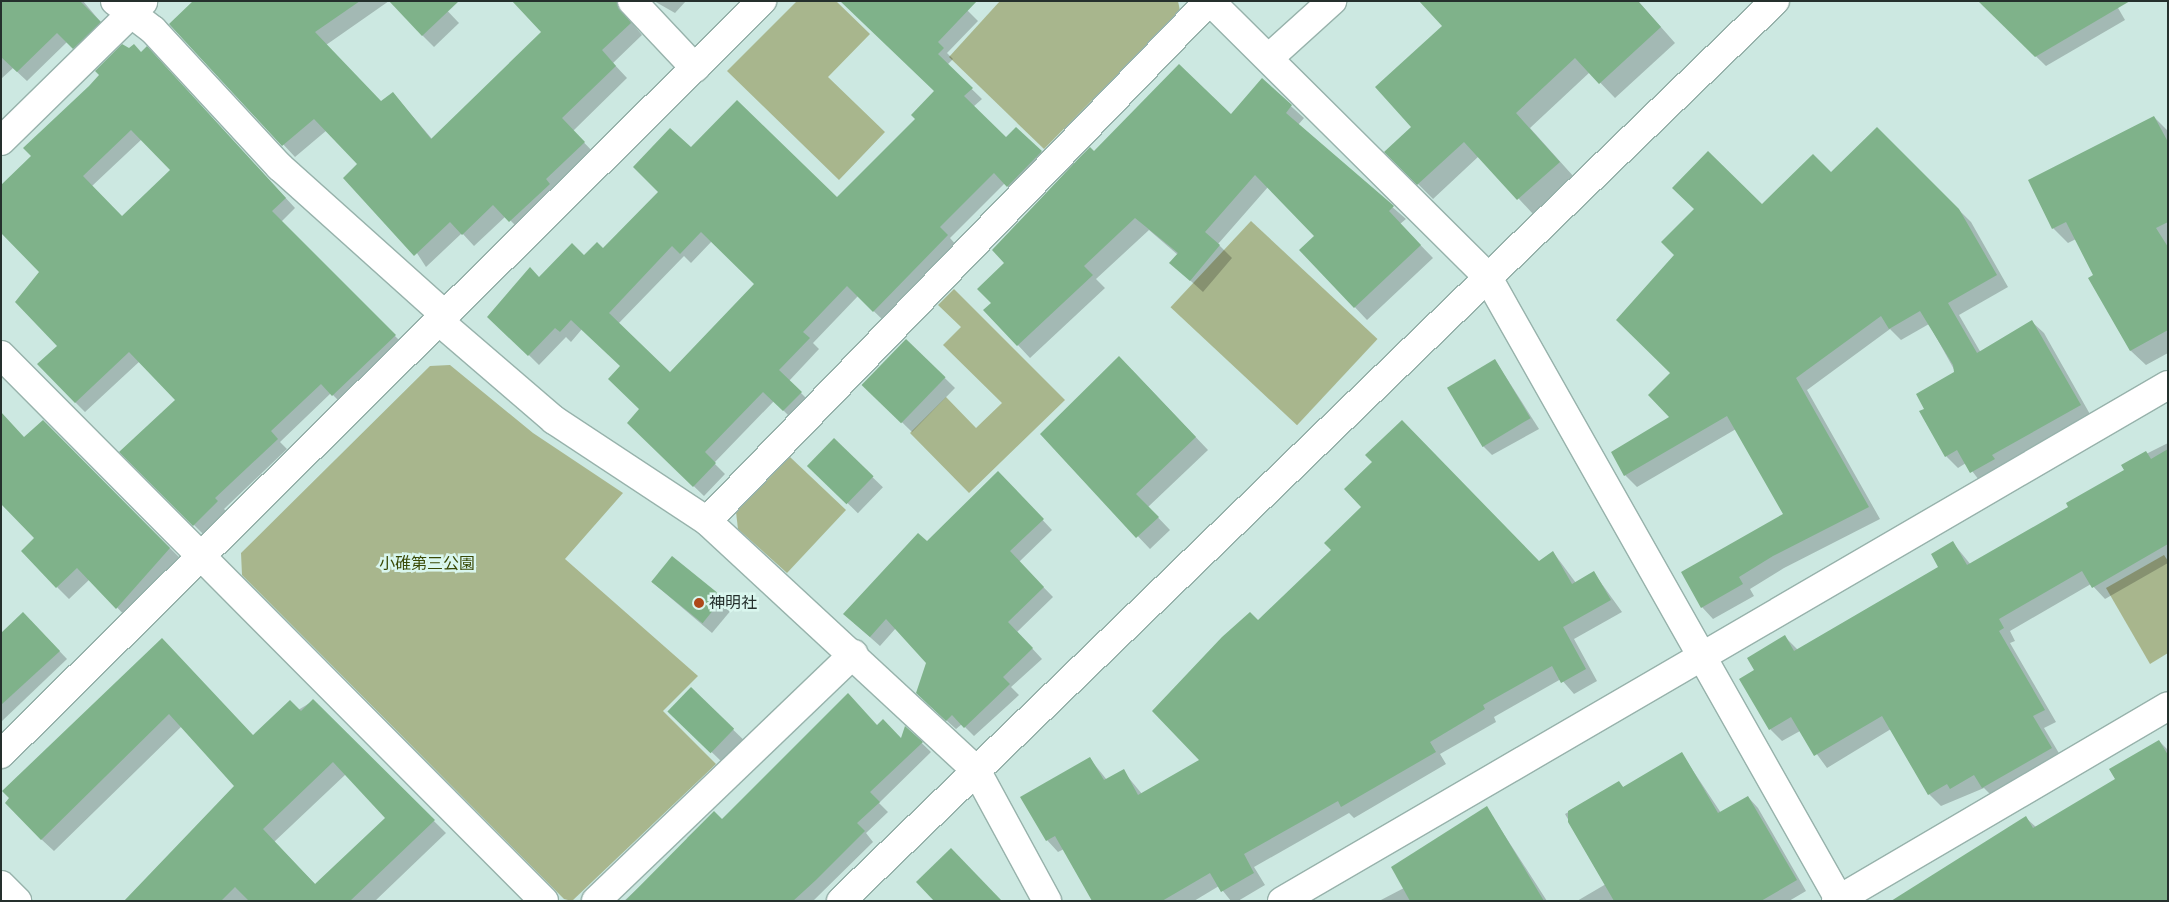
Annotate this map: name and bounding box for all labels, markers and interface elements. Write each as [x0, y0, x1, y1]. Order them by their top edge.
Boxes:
park label: 小碓第三公園 [379, 554, 475, 574]
place label: 神明社 [709, 593, 757, 613]
marker: 神明社 [693, 597, 705, 609]

